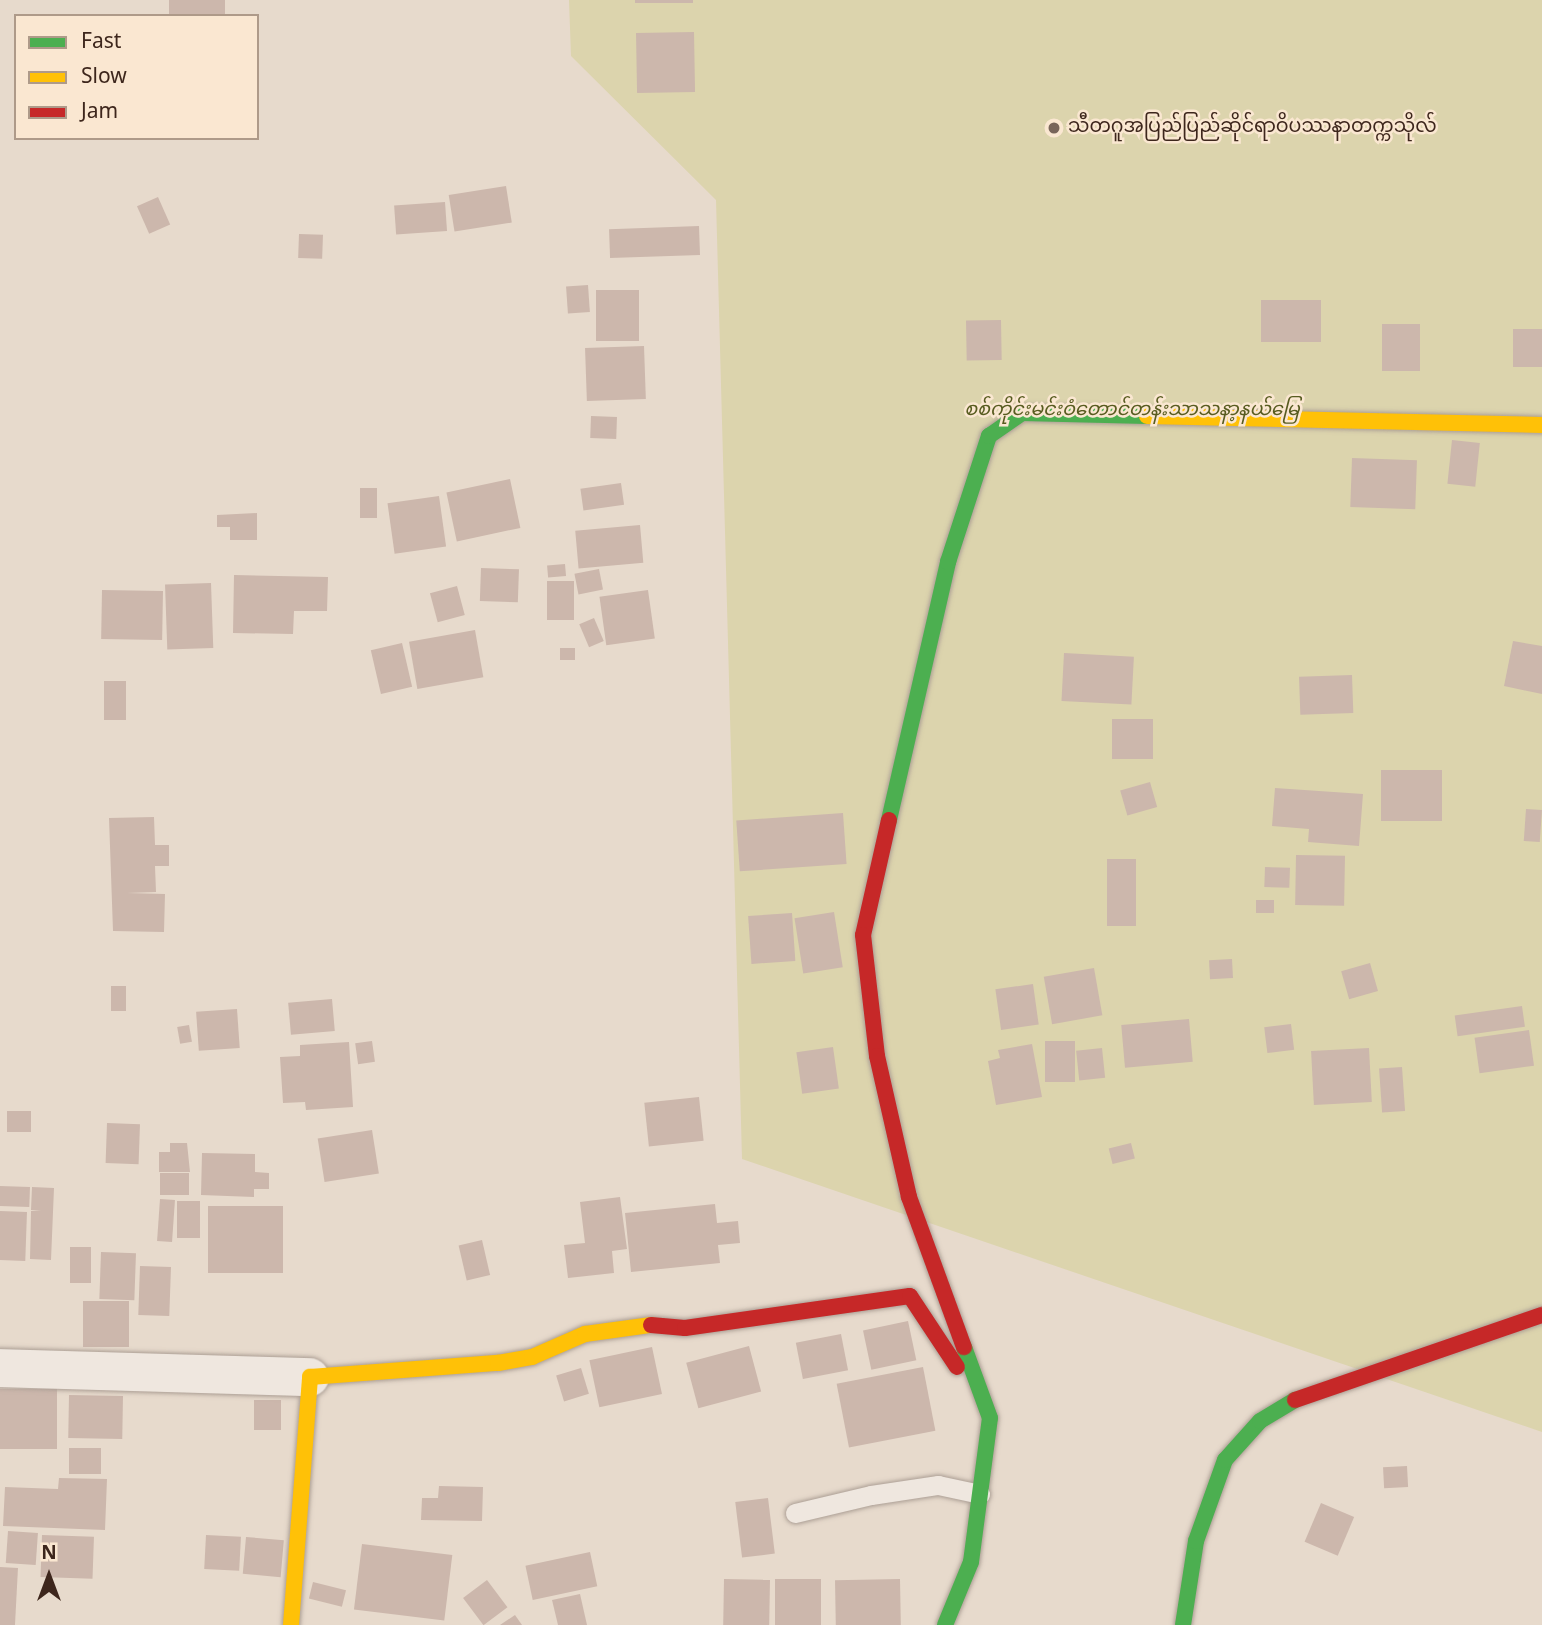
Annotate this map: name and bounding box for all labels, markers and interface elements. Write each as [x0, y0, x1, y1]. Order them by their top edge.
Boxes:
legend [14, 14, 259, 140]
text: Fast [81, 20, 121, 66]
text: Slow [81, 55, 127, 101]
text: Jam [81, 90, 118, 136]
place label: သီတဂူအပြည်ပြည်ဆိုင်ရာဝိပဿနာတက္ကသိုလ် [1068, 117, 1437, 139]
marker: သီတဂူအပြည်ပြည်ဆိုင်ရာဝိပဿနာတက္ကသိုလ် [1046, 120, 1062, 136]
park label: စစ်ကိုင်းမင်းဝံတောင်တန်းသာသနာ့နယ်မြေ [964, 400, 1300, 422]
text: N [41, 1534, 57, 1575]
north arrow [14, 1541, 84, 1611]

